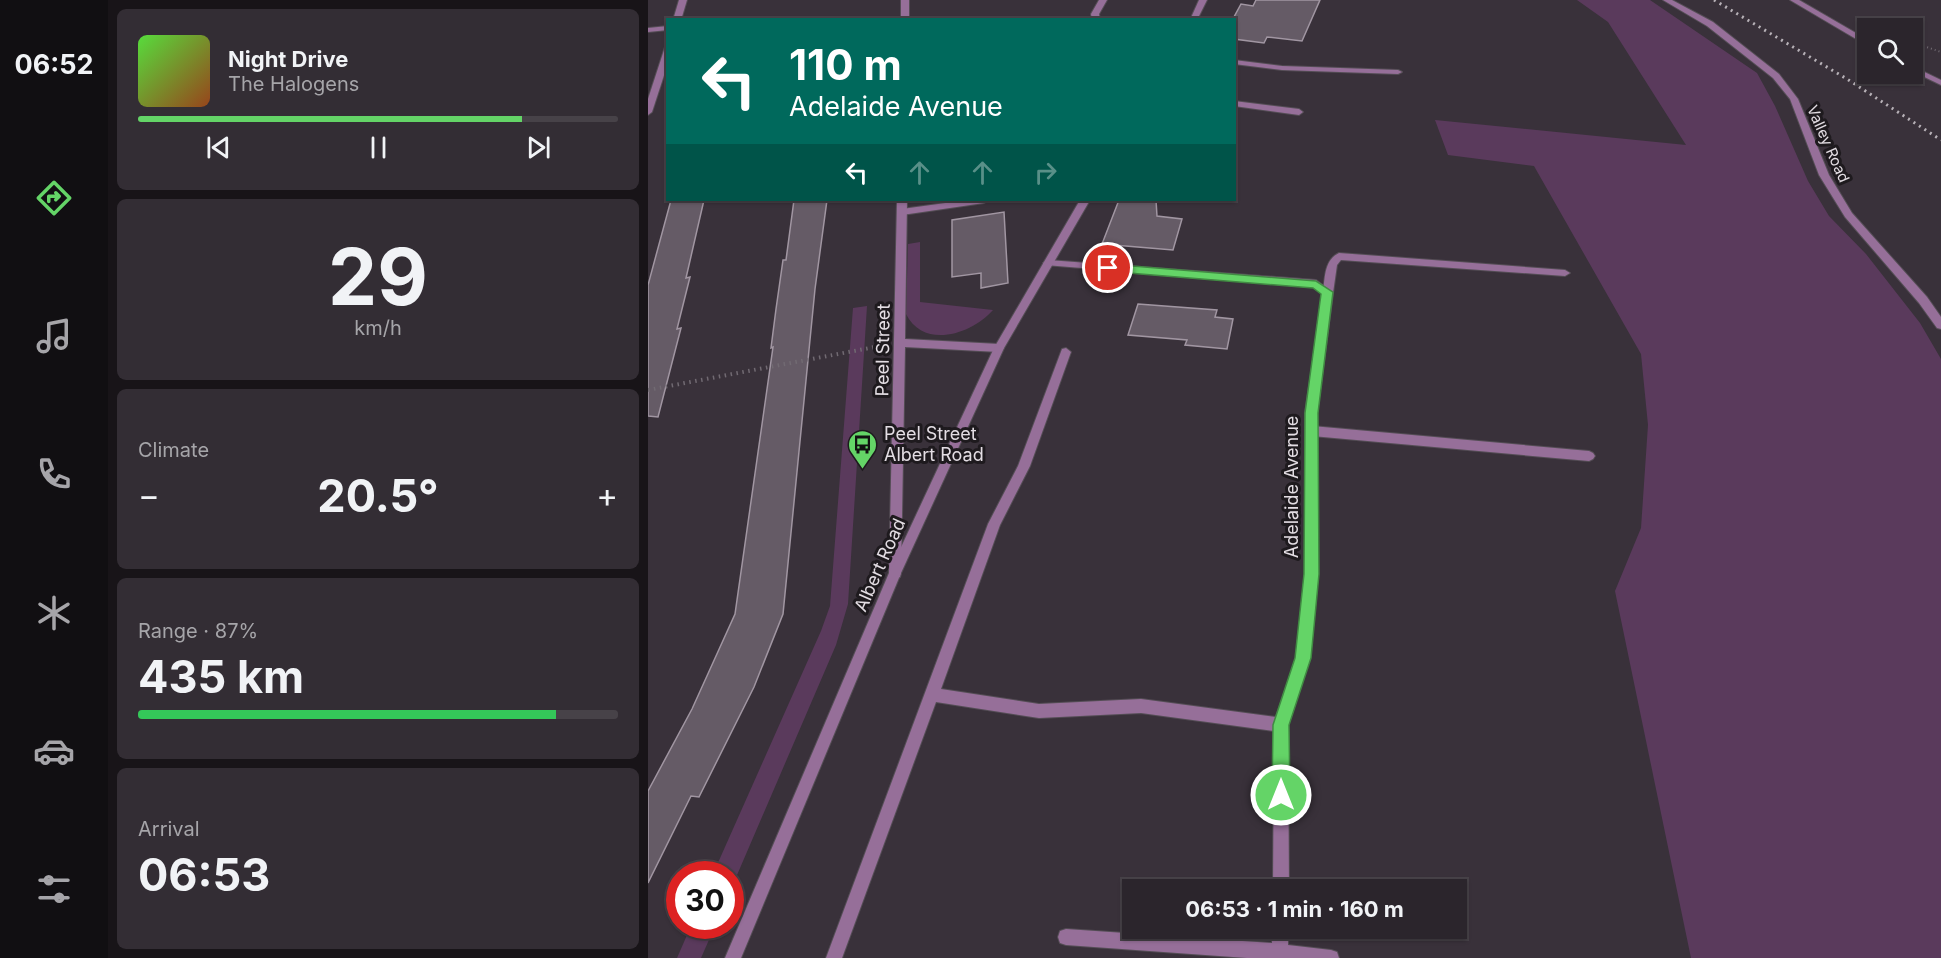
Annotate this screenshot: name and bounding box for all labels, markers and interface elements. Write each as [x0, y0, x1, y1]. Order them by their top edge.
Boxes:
map controls [1857, 18, 1923, 84]
button: search [1857, 18, 1923, 84]
text: 110 m [789, 39, 902, 90]
icon: left [690, 42, 768, 120]
text: Night Drive [228, 46, 348, 72]
text: 06:52 [14, 48, 94, 81]
text: The Halogens [228, 72, 359, 96]
text: Adelaide Avenue [789, 90, 1003, 123]
street label: Valley Road [1803, 102, 1854, 185]
icon: previous [202, 131, 235, 164]
icon: pause [362, 131, 395, 164]
icon: next [522, 131, 555, 164]
icon: left [840, 156, 873, 189]
icon: ahead [903, 156, 936, 189]
icon: ahead [966, 156, 999, 189]
icon: right [1029, 156, 1062, 189]
icon: directions [33, 177, 75, 219]
text: 29 [328, 229, 428, 324]
pin [1082, 242, 1133, 293]
icon: arrive [1091, 251, 1124, 284]
street label: Peel Street [871, 303, 894, 396]
icon: music [33, 315, 75, 357]
text: km/h [354, 316, 402, 340]
street label: Adelaide Avenue [1281, 416, 1302, 558]
place label: Peel Street Albert Road [884, 423, 984, 465]
bus stop icon: Peel Street Albert Road [847, 428, 879, 470]
text: Climate [138, 438, 209, 462]
icon: phone [33, 453, 75, 495]
text: 20.5° [317, 468, 439, 523]
text: − [138, 475, 160, 515]
text: + [596, 475, 618, 515]
street label: Albert Road [850, 515, 909, 615]
icon: climate [33, 592, 75, 634]
text: Range · 87% [138, 619, 258, 643]
text: 435 km [138, 649, 304, 704]
icon: car [33, 730, 75, 772]
position arrow [1249, 763, 1313, 827]
text: Arrival [138, 817, 200, 841]
text: 06:53 [138, 847, 270, 902]
speed limit sign: 30 [666, 861, 744, 939]
icon: filters [33, 868, 75, 910]
text: 06:53 · 1 min · 160 m [1185, 896, 1404, 922]

